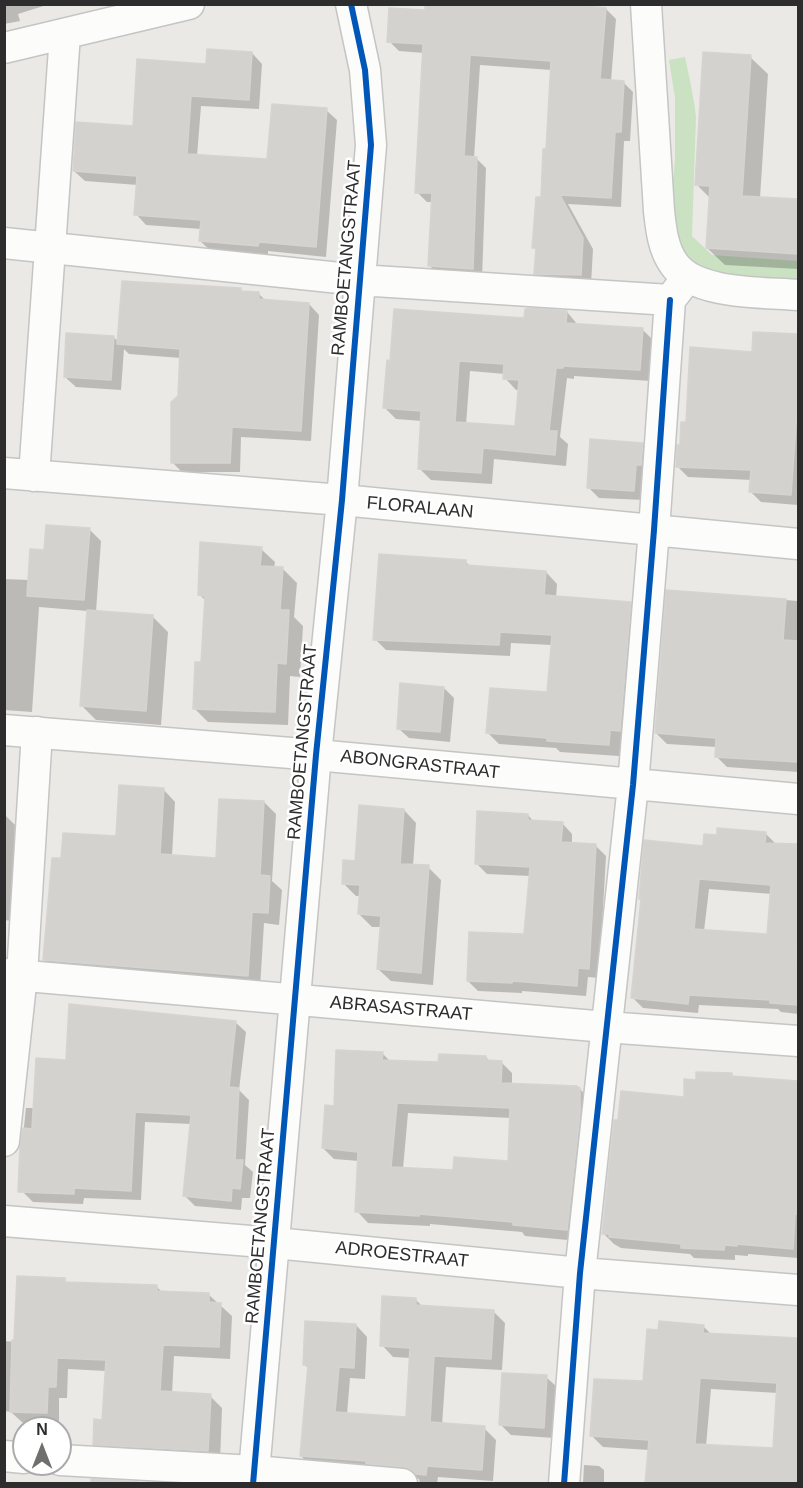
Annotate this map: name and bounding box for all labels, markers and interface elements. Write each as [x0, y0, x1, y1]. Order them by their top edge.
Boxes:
street label: RAMBOETANGSTRAAT [328, 159, 366, 357]
street label: FLORALAAN [366, 493, 474, 523]
street label: RAMBOETANGSTRAAT [284, 643, 322, 841]
street label: ABONGRASTRAAT [339, 746, 501, 784]
street label: ABRASASTRAAT [329, 992, 473, 1026]
street label: RAMBOETANGSTRAAT [242, 1127, 280, 1325]
street label: ADROESTRAAT [334, 1237, 470, 1273]
north arrow [12, 1416, 72, 1476]
text: N [36, 1421, 48, 1438]

